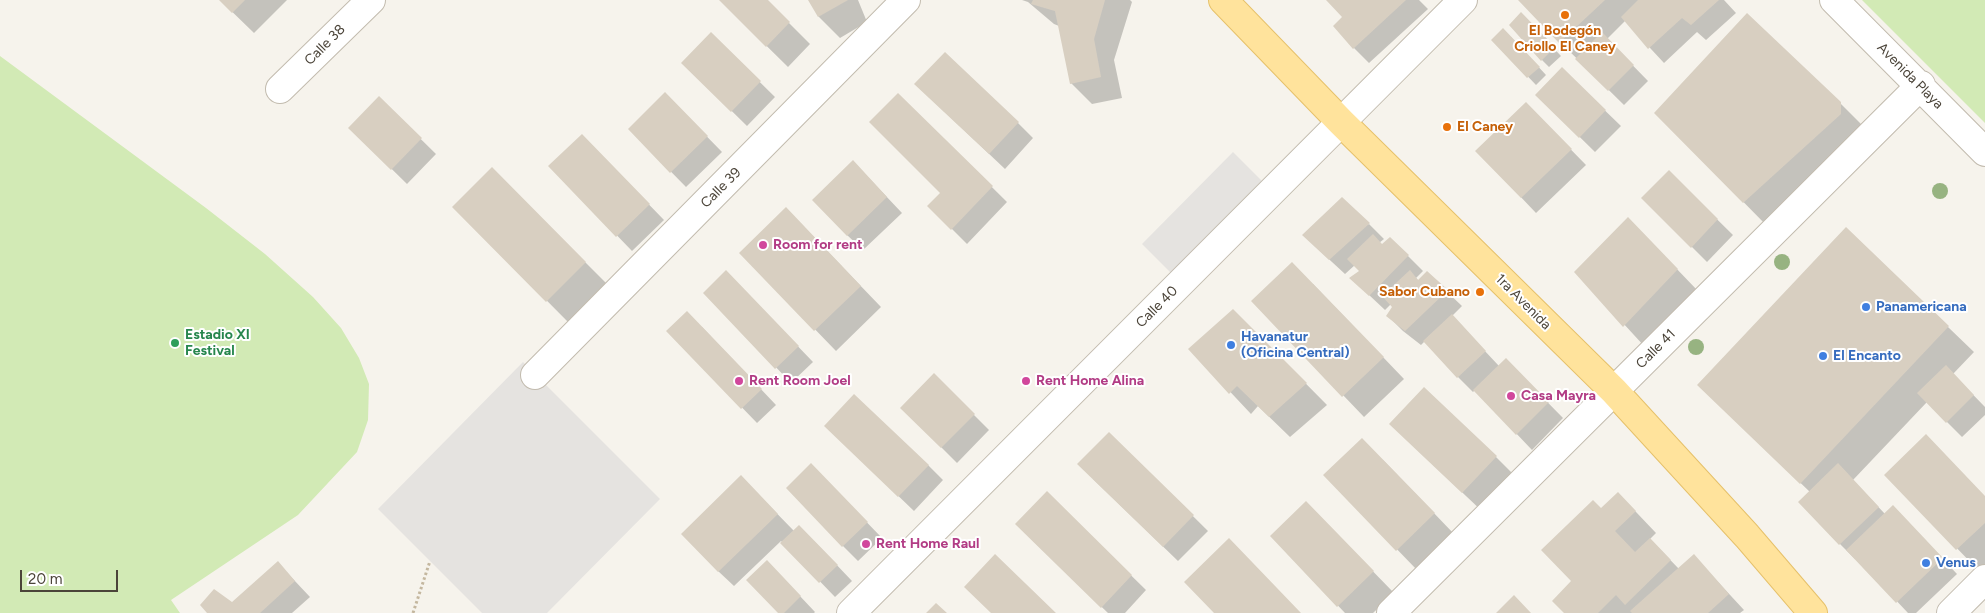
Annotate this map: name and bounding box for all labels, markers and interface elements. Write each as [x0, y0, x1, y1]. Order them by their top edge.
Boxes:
marker: El Bodegón Criollo El Caney [1559, 9, 1571, 21]
street label: Calle 38 [301, 21, 349, 69]
place label: El Bodegón Criollo El Caney [1514, 23, 1616, 56]
street label: Avenida Playa [1873, 39, 1947, 113]
place label: El Caney [1457, 119, 1513, 135]
marker: El Caney [1441, 121, 1453, 133]
street label: Calle 39 [697, 164, 745, 212]
place label: Room for rent [773, 237, 863, 253]
marker: Room for rent [757, 239, 769, 251]
street label: 1ra Avenida [1492, 271, 1554, 333]
street label: Calle 40 [1133, 283, 1181, 331]
place label: Sabor Cubano [1379, 284, 1470, 300]
marker: Sabor Cubano [1474, 286, 1486, 298]
place label: Panamericana [1876, 299, 1967, 315]
marker: Panamericana [1860, 301, 1872, 313]
street label: Calle 41 [1633, 326, 1679, 372]
place label: Estadio XI Festival [185, 327, 250, 360]
place label: Havanatur (Oficina Central) [1241, 329, 1350, 362]
marker: Estadio XI Festival [169, 337, 181, 349]
marker: Havanatur (Oficina Central) [1225, 339, 1237, 351]
place label: El Encanto [1833, 348, 1901, 364]
marker: El Encanto [1817, 350, 1829, 362]
place label: Rent Room Joel [749, 373, 851, 389]
place label: Rent Home Alina [1036, 373, 1144, 389]
marker: Rent Room Joel [733, 375, 745, 387]
marker: Rent Home Alina [1020, 375, 1032, 387]
place label: Casa Mayra [1521, 388, 1596, 404]
marker: Casa Mayra [1505, 390, 1517, 402]
place label: Rent Home Raul [876, 536, 980, 552]
marker: Rent Home Raul [860, 538, 872, 550]
place label: Venus [1936, 555, 1976, 571]
marker: Venus [1920, 557, 1932, 569]
scale bar [22, 560, 120, 592]
text: 20 m [28, 570, 62, 588]

